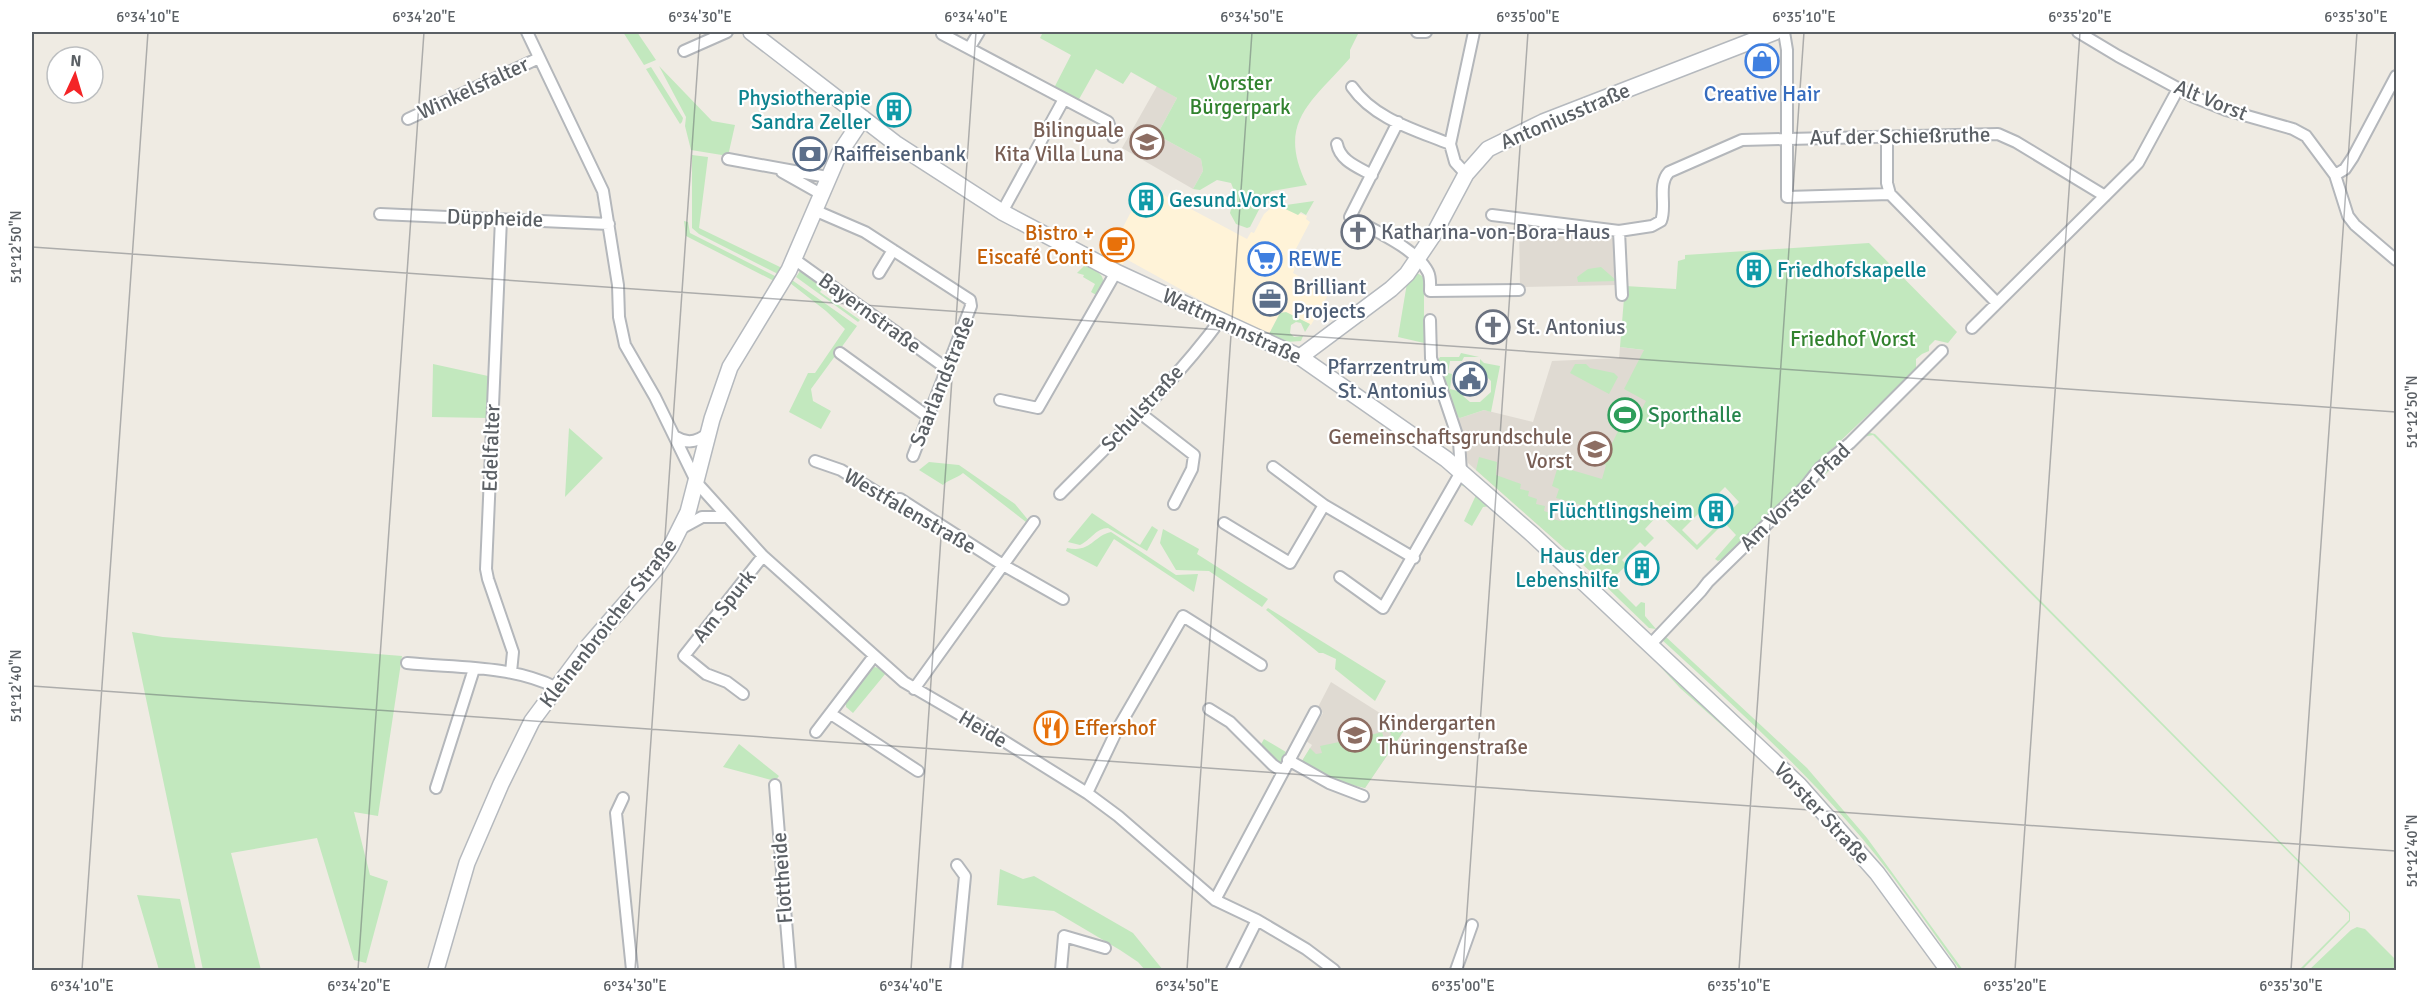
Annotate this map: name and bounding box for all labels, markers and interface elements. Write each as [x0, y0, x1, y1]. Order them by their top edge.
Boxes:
text: 6°34'10"E [116, 8, 180, 26]
text: 6°34'20"E [392, 8, 456, 26]
text: 6°34'30"E [668, 8, 732, 26]
text: 6°34'40"E [944, 8, 1008, 26]
text: 6°34'50"E [1220, 8, 1284, 26]
text: 6°35'00"E [1496, 8, 1560, 26]
text: 6°35'10"E [1772, 8, 1836, 26]
text: 6°35'20"E [2048, 8, 2112, 26]
text: 6°35'30"E [2324, 8, 2388, 26]
shop icon: Creative Hair [1744, 43, 1780, 79]
north arrow [45, 45, 105, 105]
text: N [70, 51, 82, 71]
street label: Winkelsfalter [413, 51, 533, 125]
park label: Vorster Bürgerpark [1189, 70, 1291, 120]
street label: Alt Vorst [2171, 74, 2251, 126]
street label: Antoniusstraße [1496, 77, 1634, 155]
place label: Creative Hair [1704, 81, 1821, 107]
place label: Physiotherapie Sandra Zeller [738, 85, 871, 135]
building icon: Physiotherapie Sandra Zeller [876, 92, 912, 128]
place label: Bilinguale Kita Villa Luna [994, 117, 1124, 167]
street label: Auf der Schießruthe [1809, 121, 1991, 151]
school or university icon: Bilinguale Kita Villa Luna [1129, 124, 1165, 160]
bank icon: Raiffeisenbank [792, 136, 828, 172]
place label: Raiffeisenbank [833, 141, 967, 167]
building icon: Gesund.Vorst [1128, 182, 1164, 218]
place label: Gesund.Vorst [1169, 187, 1286, 213]
street label: Düppheide [446, 203, 544, 233]
text: 51°12'50"N [7, 210, 25, 284]
church icon: Katharina-von-Bora-Haus [1340, 214, 1376, 250]
place label: Katharina-von-Bora-Haus [1381, 219, 1610, 245]
place label: Bistro + Eiscafé Conti [977, 220, 1094, 270]
cafe icon: Bistro + Eiscafé Conti [1099, 227, 1135, 263]
supermarket icon: REWE [1247, 241, 1283, 277]
place label: REWE [1288, 246, 1342, 272]
building icon: Friedhofskapelle [1736, 252, 1772, 288]
place label: Friedhofskapelle [1777, 257, 1927, 283]
street label: Bayernstraße [813, 267, 927, 359]
place label: Brilliant Projects [1293, 274, 1366, 324]
office icon: Brilliant Projects [1252, 281, 1288, 317]
street label: Wattmannstraße [1158, 282, 1306, 370]
church icon: St. Antonius [1475, 309, 1511, 345]
street label: Saarlandstraße [904, 312, 980, 450]
place label: St. Antonius [1516, 314, 1625, 340]
park label: Friedhof Vorst [1790, 326, 1916, 352]
place label: Pfarrzentrum St. Antonius [1327, 354, 1447, 404]
street label: Schulstraße [1095, 359, 1189, 457]
public building icon: Pfarrzentrum St. Antonius [1452, 361, 1488, 397]
text: 51°12'50"N [2403, 375, 2421, 449]
sports icon: Sporthalle [1607, 397, 1643, 433]
place label: Sporthalle [1648, 402, 1742, 428]
street label: Edelfalter [476, 403, 506, 493]
place label: Gemeinschaftsgrundschule Vorst [1328, 424, 1572, 474]
school or university icon: Gemeinschaftsgrundschule Vorst [1577, 431, 1613, 467]
street label: Am Vorster Pfad [1734, 438, 1856, 556]
street label: Westfalenstraße [839, 463, 981, 559]
building icon: Flüchtlingsheim [1698, 493, 1734, 529]
place label: Flüchtlingsheim [1548, 498, 1693, 524]
street label: Kleinenbroicher Straße [534, 533, 682, 713]
place label: Haus der Lebenshilfe [1515, 543, 1619, 593]
building icon: Haus der Lebenshilfe [1624, 550, 1660, 586]
street label: Am Spurk [687, 564, 762, 648]
text: 51°12'40"N [7, 649, 25, 723]
street label: Heide [954, 704, 1012, 754]
restaurant icon: Effershof [1033, 710, 1069, 746]
place label: Kindergarten Thüringenstraße [1378, 710, 1528, 760]
place label: Effershof [1074, 715, 1157, 741]
school or university icon: Kindergarten Thüringenstraße [1337, 717, 1373, 753]
street label: Vorster Straße [1768, 757, 1876, 869]
text: 51°12'40"N [2403, 814, 2421, 888]
street label: Flottheide [766, 831, 798, 925]
text: 6°34'10"E [50, 977, 114, 995]
text: 6°34'20"E [327, 977, 391, 995]
text: 6°34'30"E [603, 977, 667, 995]
text: 6°34'40"E [879, 977, 943, 995]
text: 6°34'50"E [1155, 977, 1219, 995]
text: 6°35'00"E [1431, 977, 1495, 995]
text: 6°35'10"E [1707, 977, 1771, 995]
text: 6°35'20"E [1983, 977, 2047, 995]
text: 6°35'30"E [2259, 977, 2323, 995]

